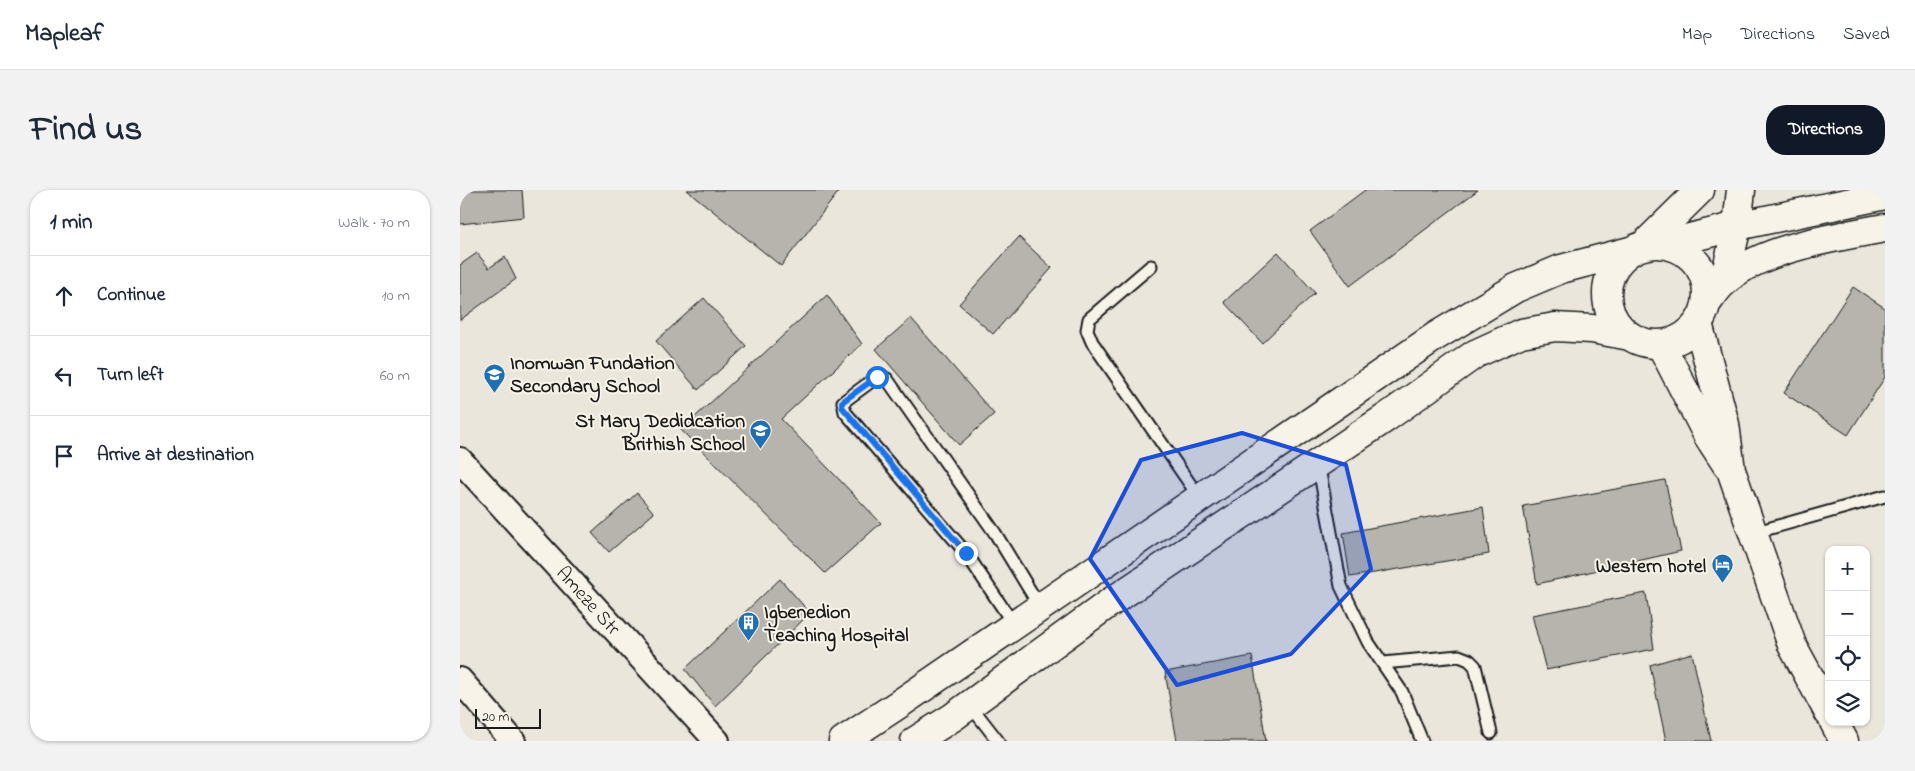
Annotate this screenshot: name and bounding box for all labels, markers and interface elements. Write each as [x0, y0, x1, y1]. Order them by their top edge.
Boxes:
text: Mapleaf [25, 17, 104, 52]
text: Map [1682, 22, 1712, 48]
text: Directions [1740, 22, 1815, 48]
text: Saved [1843, 22, 1890, 48]
text: Find us [30, 105, 142, 156]
button: Directions [1766, 105, 1885, 155]
text: 1 min [50, 208, 92, 238]
text: Walk · 70 m [338, 211, 410, 235]
icon: ahead [50, 282, 78, 310]
text: Continue [97, 282, 165, 309]
text: 10 m [382, 284, 410, 308]
place label: Inomwan Fundation Secondary School [510, 350, 675, 403]
icon: left [50, 362, 78, 390]
text: Turn left [97, 362, 164, 389]
school or university icon: Inomwan Fundation Secondary School [482, 362, 506, 393]
text: 60 m [380, 364, 410, 388]
route start [866, 366, 889, 389]
place label: St Mary Dedidcation Brithish School [575, 408, 745, 460]
school or university icon: St Mary Dedidcation Brithish School [749, 419, 773, 450]
icon: arrive [50, 442, 78, 470]
text: Arrive at destination [97, 442, 254, 469]
route end [955, 542, 978, 565]
map controls [1825, 546, 1870, 726]
button: + [1825, 546, 1870, 591]
place label: Western hotel [1596, 553, 1706, 582]
hotel icon: Western hotel [1710, 553, 1734, 584]
street label: Ameze Str [548, 560, 627, 644]
button: − [1825, 591, 1870, 636]
place label: Igbenedion Teaching Hospital [764, 599, 909, 652]
building icon: Igbenedion Teaching Hospital [736, 610, 760, 641]
button: locate [1825, 636, 1870, 681]
button: layers [1825, 681, 1870, 726]
scale bar [475, 706, 541, 729]
text: 20 m [482, 707, 509, 728]

